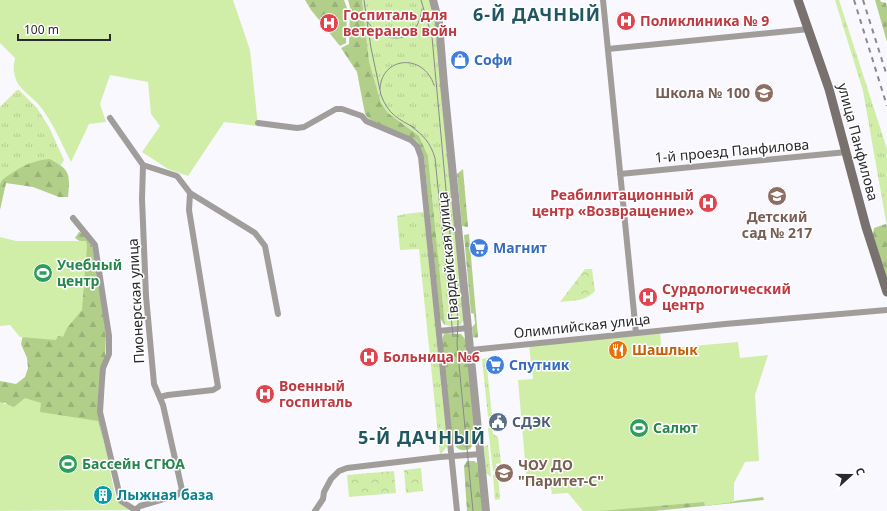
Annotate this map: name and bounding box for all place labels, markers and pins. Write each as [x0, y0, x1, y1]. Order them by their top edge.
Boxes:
place label: Госпиталь для ветеранов войн [343, 5, 457, 40]
hospital icon: Поликлиника № 9 [615, 10, 637, 32]
place label: Поликлиника № 9 [640, 11, 769, 30]
hospital icon: Госпиталь для ветеранов войн [318, 12, 340, 34]
shop icon: Софи [449, 49, 471, 71]
place label: Софи [474, 50, 513, 69]
school or university icon: Школа № 100 [753, 82, 775, 104]
place label: Школа № 100 [655, 83, 750, 102]
place label: Реабилитационный центр «Возвращение» [532, 185, 694, 220]
school or university icon: Детский сад № 217 [766, 185, 788, 207]
hospital icon: Реабилитационный центр «Возвращение» [697, 192, 719, 214]
place label: Детский сад № 217 [742, 207, 812, 242]
supermarket icon: Магнит [468, 237, 490, 259]
place label: Магнит [493, 238, 547, 257]
place label: Учебный центр [57, 255, 122, 290]
sports icon: Учебный центр [32, 262, 54, 284]
place label: Сурдологический центр [662, 279, 791, 314]
hospital icon: Сурдологический центр [637, 286, 659, 308]
restaurant icon: Шашлык [607, 339, 629, 361]
place label: Шашлык [632, 340, 698, 359]
hospital icon: Больница №6 [358, 346, 380, 368]
place label: Больница №6 [383, 347, 480, 366]
supermarket icon: Спутник [484, 354, 506, 376]
place label: Спутник [509, 355, 570, 374]
place label: Военный госпиталь [279, 376, 353, 411]
hospital icon: Военный госпиталь [254, 383, 276, 405]
public building icon: СДЭК [487, 411, 509, 433]
place label: СДЭК [512, 412, 551, 431]
sports icon: Салют [628, 417, 650, 439]
place label: Салют [653, 418, 698, 437]
sports icon: Бассейн СГЮА [57, 453, 79, 475]
place label: Бассейн СГЮА [82, 454, 185, 473]
place label: ЧОУ ДО "Паритет-С" [518, 455, 604, 490]
school or university icon: ЧОУ ДО "Паритет-С" [493, 462, 515, 484]
building icon: Лыжная база [92, 484, 114, 506]
place label: Лыжная база [117, 485, 214, 504]

